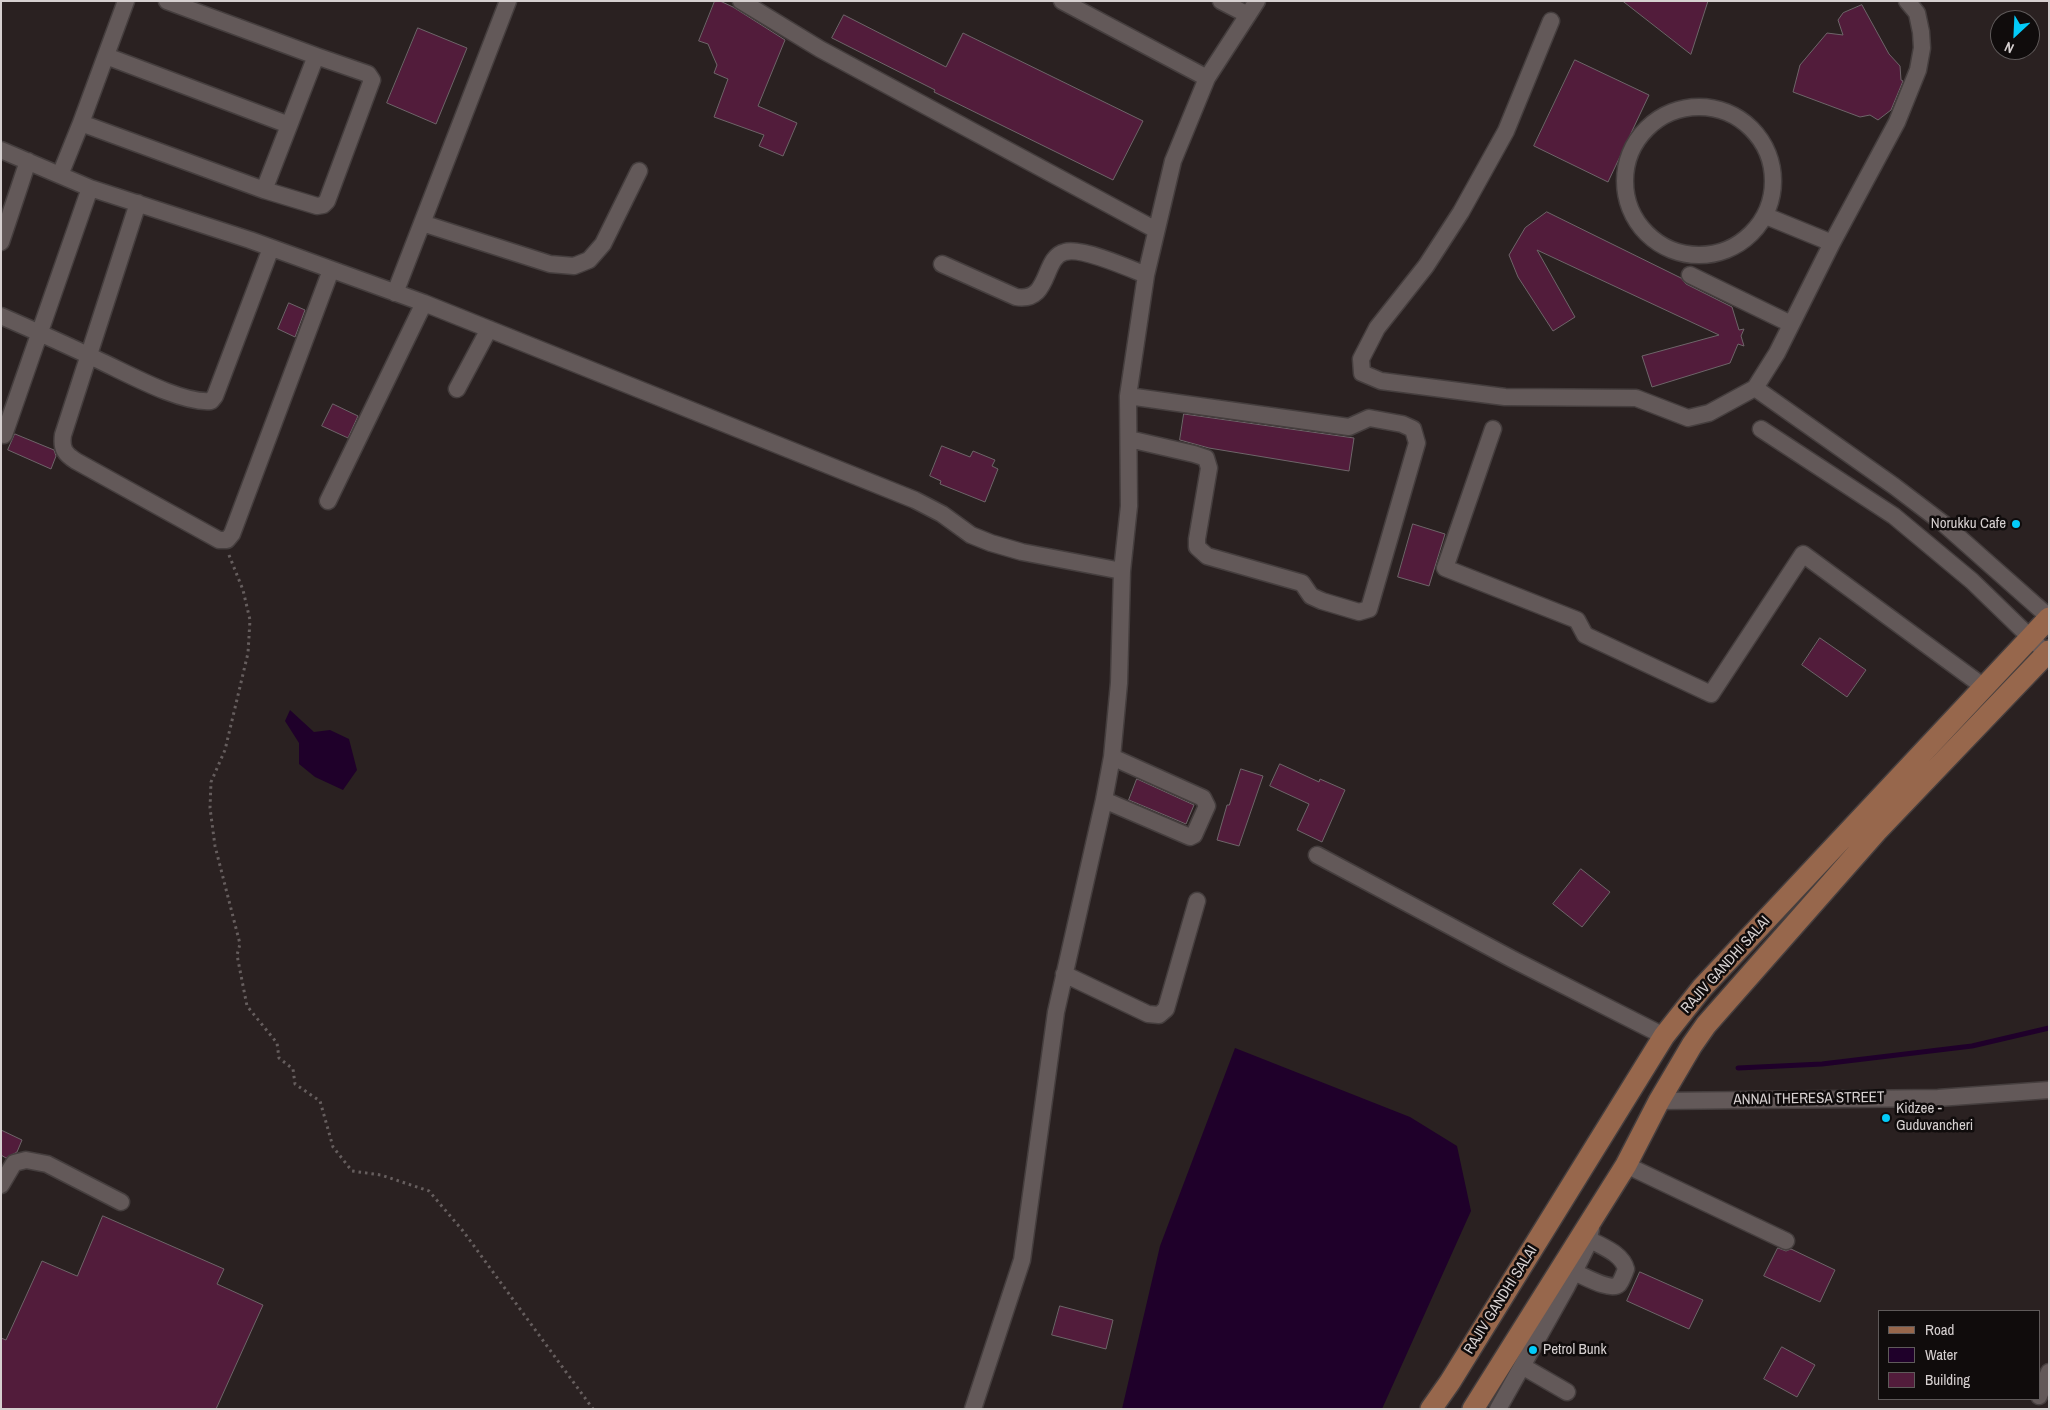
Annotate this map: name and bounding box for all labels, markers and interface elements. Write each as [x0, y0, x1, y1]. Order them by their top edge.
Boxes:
north arrow [1990, 10, 2040, 60]
text: N [2002, 38, 2017, 58]
place label: Norukku Cafe [1931, 515, 2006, 533]
marker: Norukku Cafe [2010, 518, 2022, 530]
street label: RAJIV GANDHI SALAI [1678, 913, 1774, 1017]
street label: ANNAI THERESA STREET [1733, 1089, 1885, 1109]
place label: Kidzee - Guduvancheri [1896, 1100, 1973, 1135]
marker: Kidzee - Guduvancheri [1880, 1112, 1892, 1124]
street label: RAJIV GANDHI SALAI [1460, 1242, 1542, 1358]
legend [1878, 1310, 2040, 1400]
text: Road [1925, 1319, 1954, 1340]
place label: Petrol Bunk [1543, 1341, 1607, 1359]
marker: Petrol Bunk [1527, 1344, 1539, 1356]
text: Water [1925, 1344, 1957, 1365]
text: Building [1925, 1369, 1970, 1390]

